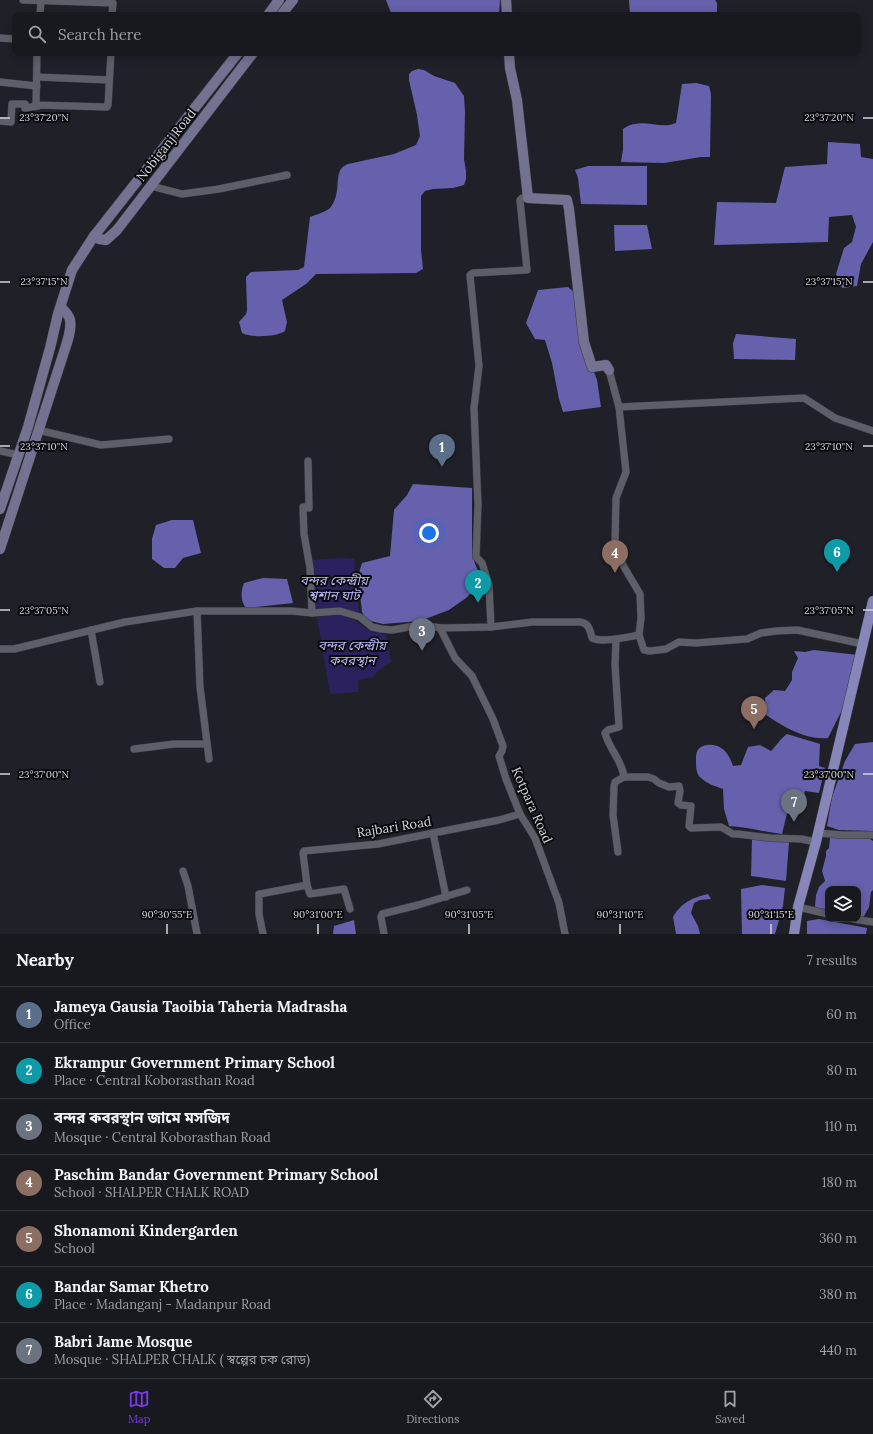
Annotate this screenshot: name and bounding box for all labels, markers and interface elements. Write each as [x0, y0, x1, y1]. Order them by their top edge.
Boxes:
search box [12, 12, 861, 56]
icon: search [26, 23, 48, 45]
text: Search here [58, 25, 141, 44]
street label: Nobiganj Road [132, 105, 200, 185]
text: 23°37'20"N [19, 111, 69, 124]
text: 23°37'20"N [804, 111, 854, 124]
text: 23°37'15"N [20, 275, 68, 288]
text: 23°37'15"N [805, 275, 853, 288]
pin: 1 [429, 434, 455, 467]
text: 23°37'10"N [20, 440, 68, 453]
text: 23°37'10"N [805, 440, 853, 453]
your location [419, 523, 439, 543]
pin: 6 [824, 539, 850, 572]
pin: 4 [602, 540, 628, 573]
pin: 2 [465, 570, 491, 603]
park label: বন্দর কেন্দ্রীয় শ্বশান ঘাট [300, 572, 371, 604]
text: 23°37'05"N [19, 604, 69, 617]
text: 23°37'05"N [804, 604, 854, 617]
pin: 3 [409, 618, 435, 651]
park label: বন্দর কেন্দ্রীয় কবরস্থান [318, 637, 389, 669]
pin: 5 [741, 696, 767, 729]
street label: Kotpara Road [508, 764, 556, 846]
text: 23°37'00"N [19, 768, 70, 781]
text: 23°37'00"N [804, 768, 855, 781]
pin: 7 [781, 789, 807, 822]
street label: Rajbari Road [355, 813, 433, 841]
map controls [825, 886, 861, 922]
button: layers [825, 886, 861, 922]
text: 90°30'55"E [142, 908, 192, 921]
text: 90°31'00"E [293, 908, 343, 921]
text: 90°31'05"E [445, 908, 493, 921]
text: 90°31'10"E [597, 908, 643, 921]
text: 90°31'15"E [748, 908, 794, 921]
text: Nearby [16, 949, 74, 971]
text: 7 results [807, 952, 857, 969]
text: Jameya Gausia Taoibia Taheria Madrasha [54, 997, 347, 1016]
text: 1 [26, 1006, 32, 1023]
text: 60 m [826, 1006, 857, 1023]
text: Office [54, 1016, 91, 1033]
text: Ekrampur Government Primary School [54, 1053, 335, 1072]
text: 2 [26, 1062, 32, 1079]
text: 80 m [827, 1062, 857, 1079]
text: Place · Central Koborasthan Road [54, 1072, 255, 1089]
text: বন্দর কবরস্থান জামে মসজিদ [54, 1108, 230, 1127]
text: 3 [25, 1118, 33, 1135]
text: 110 m [824, 1118, 857, 1135]
text: Mosque · Central Koborasthan Road [54, 1129, 271, 1146]
text: Paschim Bandar Government Primary School [54, 1165, 378, 1184]
text: 4 [25, 1174, 33, 1191]
text: 180 m [822, 1174, 857, 1191]
text: School · SHALPER CHALK ROAD [54, 1184, 249, 1201]
text: Shonamoni Kindergarden [54, 1221, 238, 1240]
text: 5 [25, 1230, 33, 1247]
text: 360 m [819, 1230, 857, 1247]
text: School [54, 1240, 95, 1257]
text: Bandar Samar Khetro [54, 1277, 209, 1296]
text: 6 [25, 1286, 33, 1303]
text: 380 m [819, 1286, 857, 1303]
text: Place · Madanganj - Madanpur Road [54, 1296, 271, 1313]
text: Babri Jame Mosque [54, 1332, 192, 1351]
text: 7 [26, 1342, 32, 1359]
text: 440 m [820, 1342, 857, 1359]
text: Mosque · SHALPER CHALK ( স্বল্পের চক রোড) [54, 1351, 310, 1368]
tab: Map [128, 1388, 150, 1426]
tab: Directions [406, 1388, 459, 1426]
tab: Saved [715, 1388, 745, 1426]

